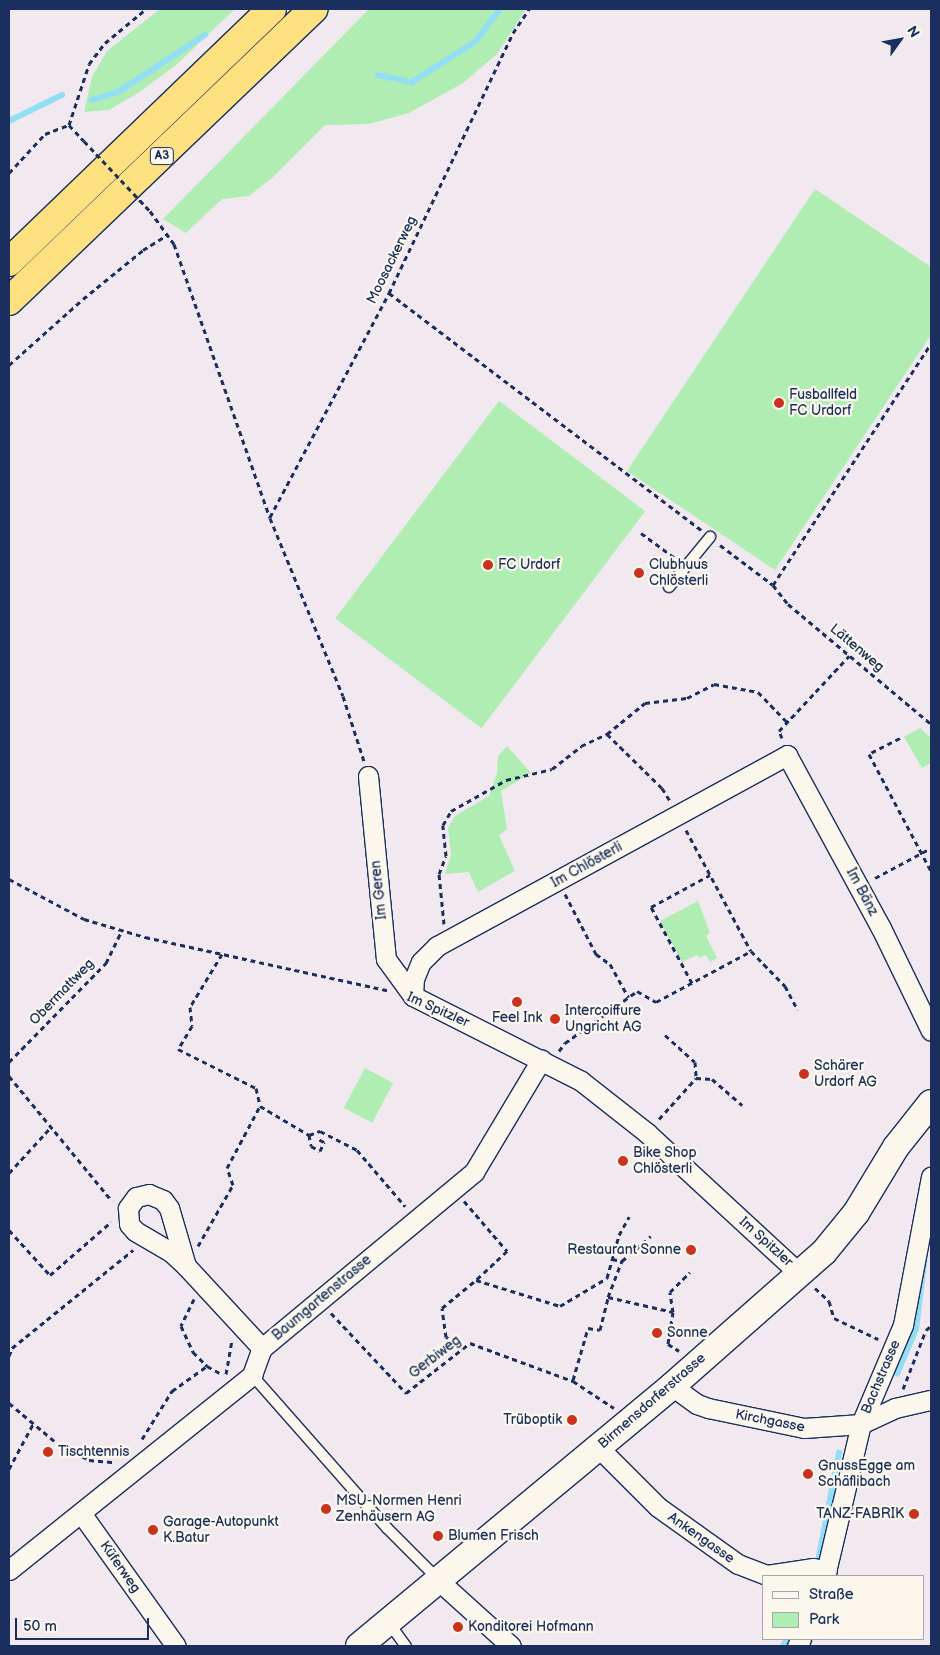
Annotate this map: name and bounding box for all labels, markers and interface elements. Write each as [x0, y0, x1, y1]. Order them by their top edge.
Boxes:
north arrow [875, 15, 925, 65]
text: N [903, 23, 923, 41]
road number: A3 [150, 146, 174, 166]
street label: Moosackerweg [363, 213, 421, 307]
place label: Fusballfeld FC Urdorf [789, 387, 857, 420]
marker: Fusballfeld FC Urdorf [773, 397, 785, 409]
place label: FC Urdorf [498, 557, 560, 573]
place label: Clubhuus Chlösterli [649, 557, 708, 590]
marker: FC Urdorf [482, 559, 494, 571]
marker: Clubhuus Chlösterli [633, 567, 645, 579]
street label: Lättenweg [827, 621, 887, 675]
street label: Im Chlösterli [548, 839, 626, 891]
street label: Im Geren [368, 860, 390, 920]
street label: Im Bänz [842, 865, 882, 919]
street label: Obermattweg [26, 955, 98, 1029]
street label: Im Spitzler [404, 989, 472, 1031]
marker: Feel Ink [511, 996, 523, 1008]
place label: Intercoiffure Ungricht AG [565, 1003, 641, 1036]
place label: Feel Ink [492, 1010, 542, 1026]
marker: Intercoiffure Ungricht AG [549, 1013, 561, 1025]
place label: Schärer Urdorf AG [814, 1058, 877, 1090]
marker: Schärer Urdorf AG [798, 1068, 810, 1080]
place label: Bike Shop Chlösterli [633, 1145, 697, 1178]
marker: Bike Shop Chlösterli [617, 1155, 629, 1167]
street label: Im Spitzler [736, 1213, 796, 1271]
place label: Restaurant Sonne [567, 1242, 681, 1258]
marker: Restaurant Sonne [685, 1244, 697, 1256]
street label: Baumgartenstrasse [269, 1252, 375, 1344]
place label: Sonne [667, 1325, 708, 1341]
marker: Sonne [651, 1327, 663, 1339]
street label: Gerbiweg [406, 1332, 464, 1382]
street label: Bachstrasse [858, 1337, 904, 1417]
street label: Birmensdorferstrasse [595, 1350, 709, 1452]
street label: Kirchgasse [734, 1406, 806, 1436]
place label: Trüboptik [503, 1412, 562, 1428]
marker: Trüboptik [566, 1414, 578, 1426]
place label: Tischtennis [58, 1444, 129, 1460]
marker: Tischtennis [42, 1446, 54, 1458]
place label: GnussEgge am Schäflibach [818, 1458, 915, 1490]
marker: GnussEgge am Schäflibach [802, 1468, 814, 1480]
place label: MSU-Normen Henri Zenhäusern AG [336, 1493, 462, 1525]
marker: MSU-Normen Henri Zenhäusern AG [320, 1503, 332, 1515]
place label: TANZ-FABRIK [816, 1506, 904, 1522]
marker: TANZ-FABRIK [908, 1508, 920, 1520]
street label: Ankengasse [664, 1509, 738, 1567]
place label: Garage-Autopunkt K.Batur [163, 1514, 279, 1546]
marker: Garage-Autopunkt K.Batur [147, 1524, 159, 1536]
place label: Blumen Frisch [448, 1528, 539, 1544]
marker: Blumen Frisch [432, 1530, 444, 1542]
street label: Küferweg [96, 1538, 144, 1596]
legend [762, 1575, 925, 1640]
text: Straße [809, 1585, 854, 1604]
scale bar [18, 1608, 151, 1640]
text: Park [809, 1610, 839, 1629]
text: 50 m [23, 1617, 57, 1636]
place label: Konditorei Hofmann [468, 1619, 594, 1635]
marker: Konditorei Hofmann [452, 1621, 464, 1633]

